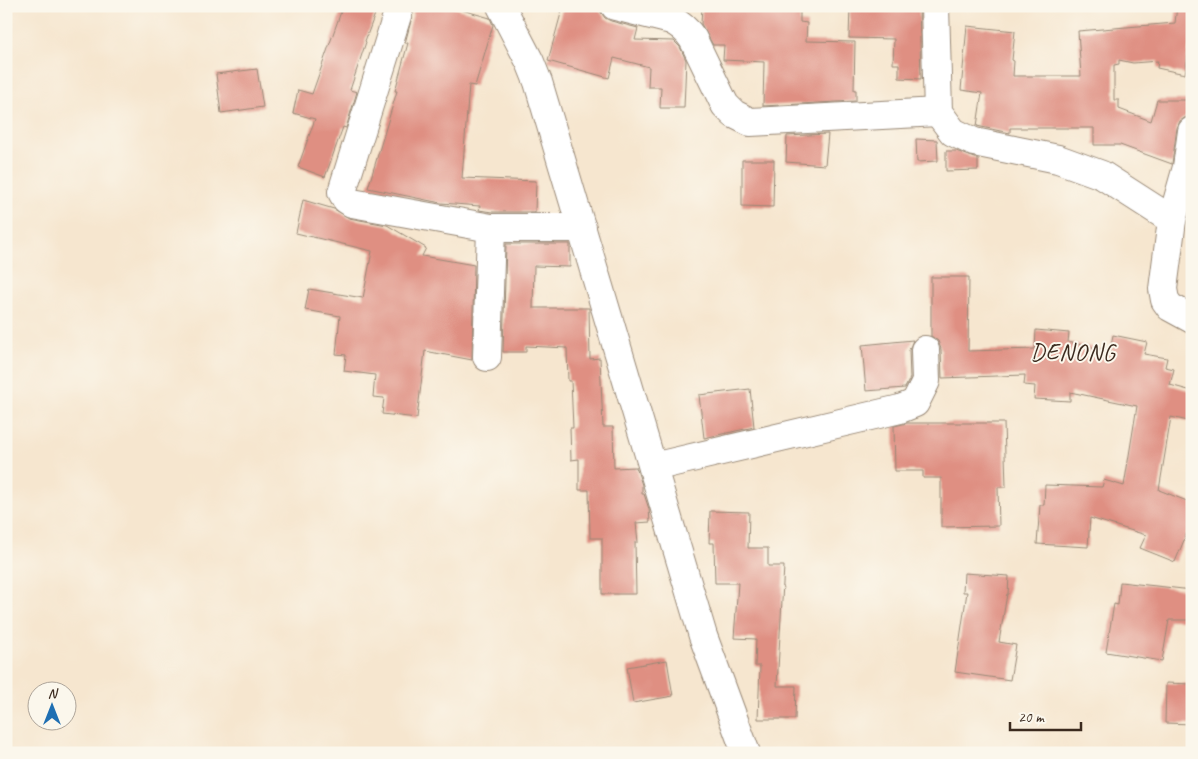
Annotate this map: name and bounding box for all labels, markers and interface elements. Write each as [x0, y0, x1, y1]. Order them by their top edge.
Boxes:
district label: DENONG [1031, 337, 1117, 367]
north arrow [28, 682, 78, 732]
text: N [48, 685, 59, 702]
scale bar [1010, 699, 1082, 731]
text: 20 m [1018, 708, 1045, 727]

